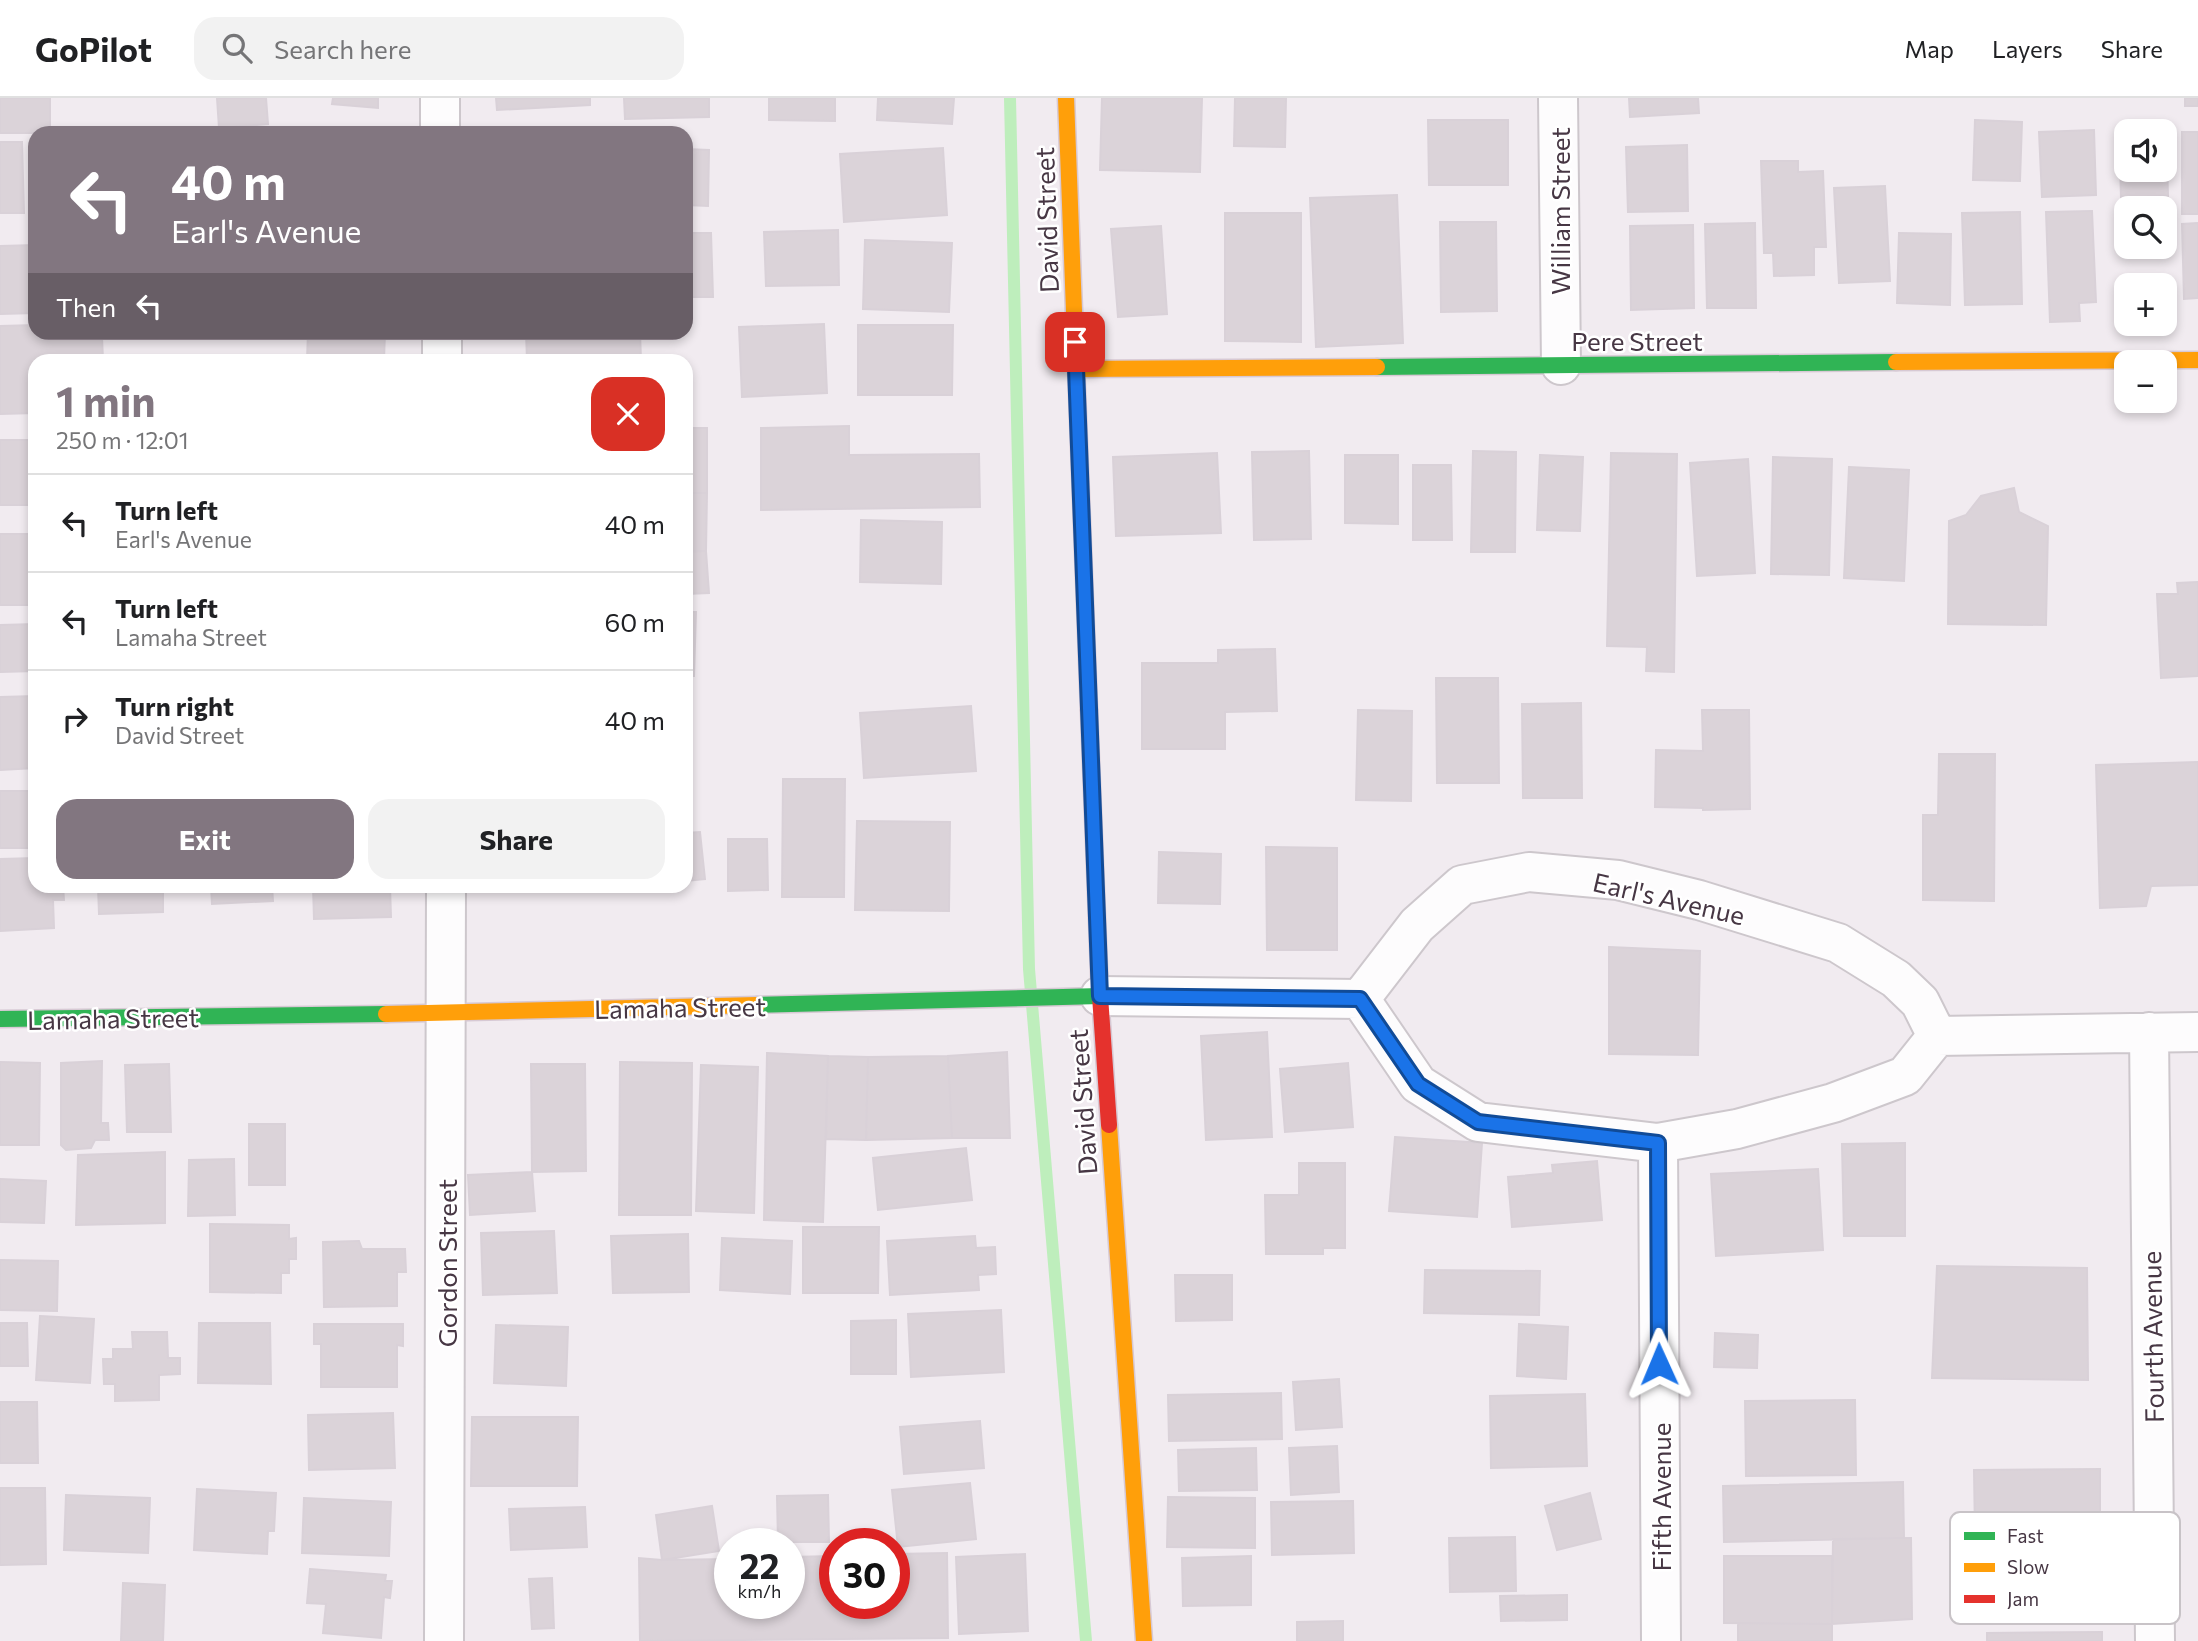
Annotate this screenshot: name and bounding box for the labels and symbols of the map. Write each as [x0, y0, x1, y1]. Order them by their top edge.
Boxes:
street label: William Street [1544, 127, 1575, 295]
street label: David Street [1028, 147, 1064, 293]
pin [1045, 312, 1105, 372]
street label: Pere Street [1571, 325, 1703, 356]
street label: Earl's Avenue [1590, 865, 1748, 931]
street label: Lamaha Street [594, 990, 766, 1024]
street label: Lamaha Street [27, 1001, 199, 1035]
street label: David Street [1061, 1028, 1103, 1176]
street label: Gordon Street [431, 1179, 462, 1347]
street label: Fourth Avenue [2135, 1251, 2169, 1423]
position arrow [1622, 1327, 1696, 1401]
street label: Fifth Avenue [1645, 1422, 1676, 1572]
legend [1950, 1512, 2180, 1624]
text: Fast [2007, 1524, 2044, 1547]
speed limit sign: 30 [819, 1528, 910, 1619]
text: Slow [2007, 1555, 2049, 1578]
text: Jam [2007, 1587, 2039, 1610]

